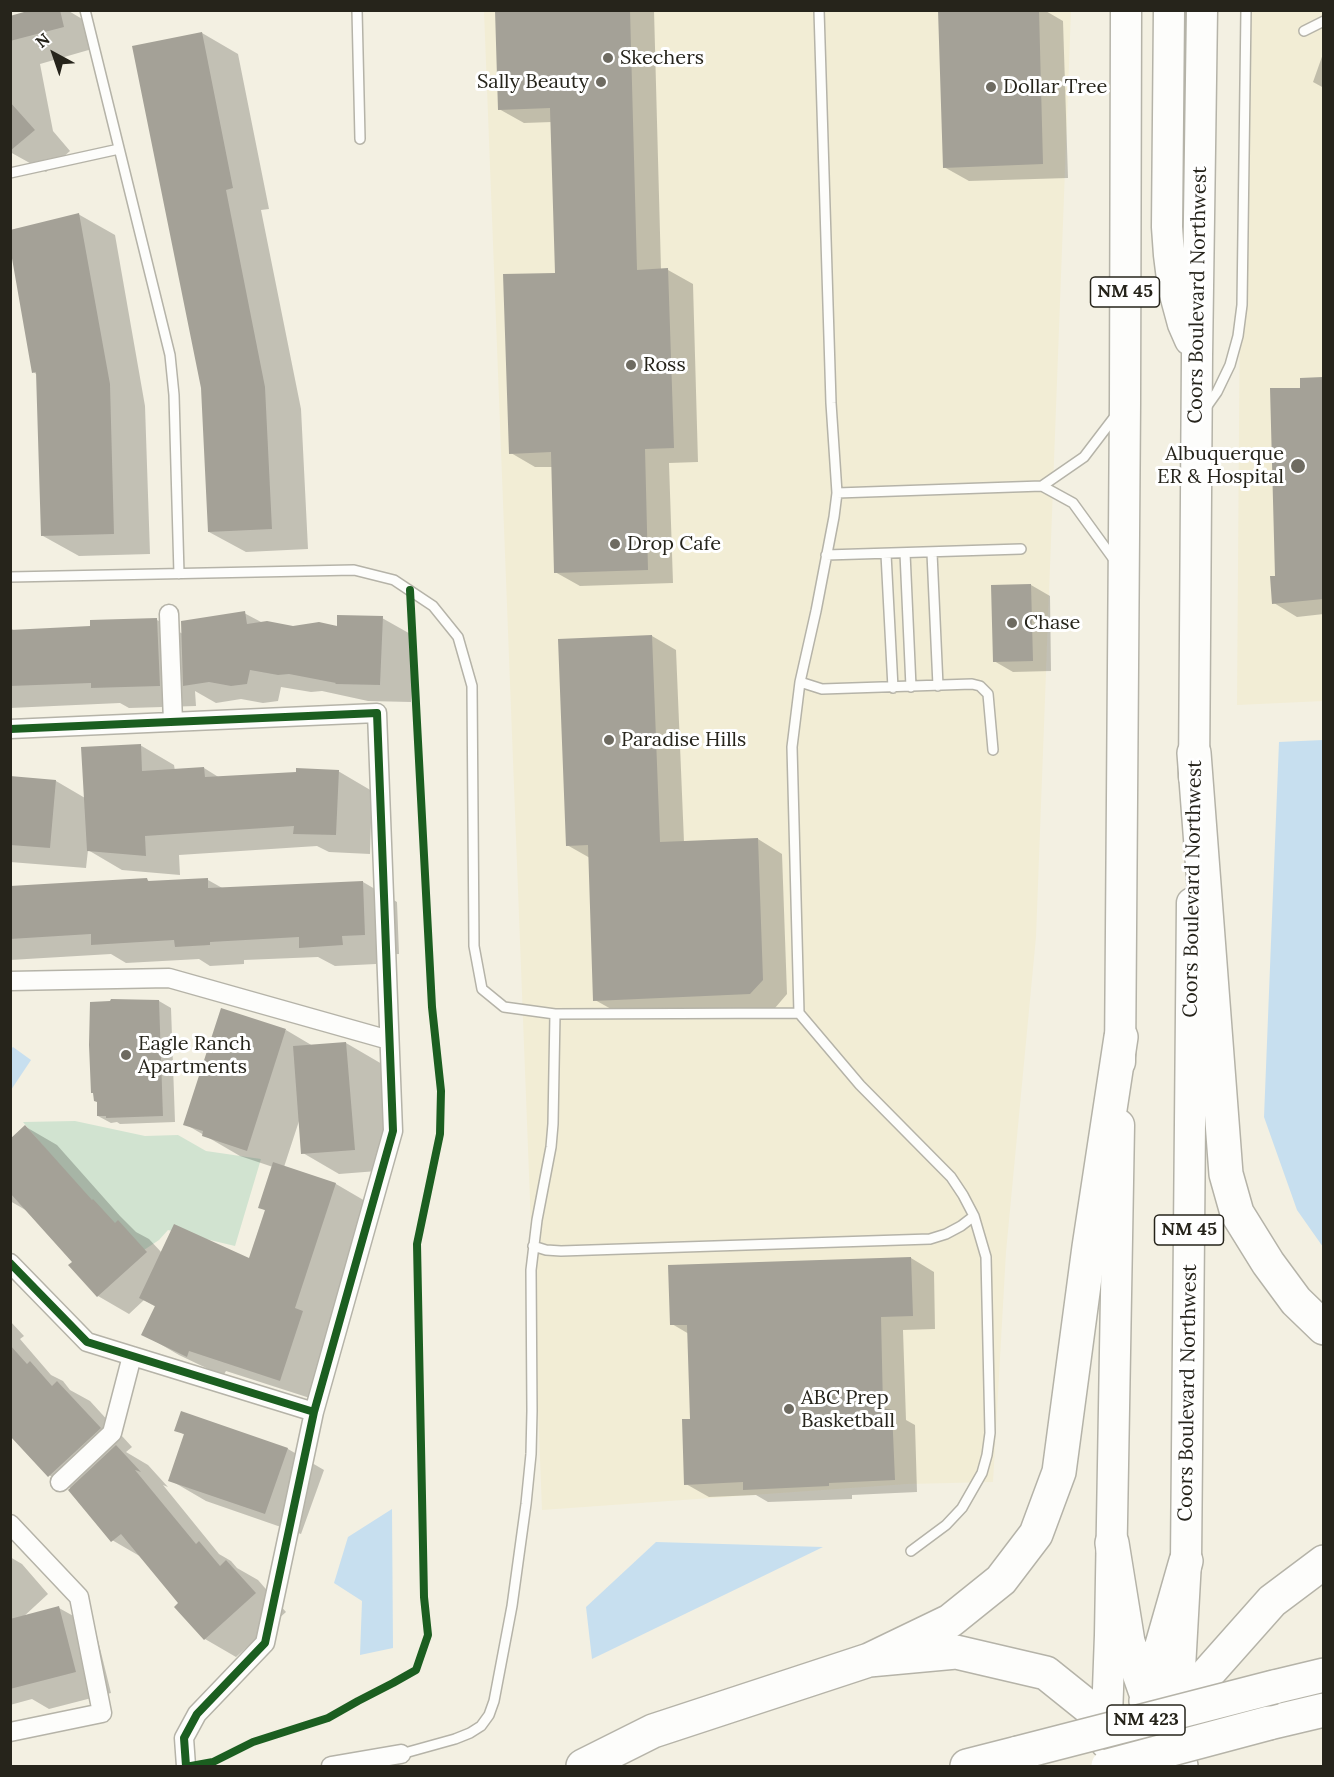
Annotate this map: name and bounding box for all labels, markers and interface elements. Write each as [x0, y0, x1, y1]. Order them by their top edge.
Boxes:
north arrow [24, 24, 84, 84]
text: N [31, 29, 54, 52]
place label: Skechers [620, 46, 704, 70]
marker: Skechers [601, 51, 615, 65]
place label: Sally Beauty [477, 70, 589, 94]
marker: Sally Beauty [594, 75, 608, 89]
place label: Dollar Tree [1003, 75, 1107, 99]
marker: Dollar Tree [984, 80, 998, 94]
street label: Coors Boulevard Northwest [1184, 166, 1212, 424]
road number: NM 45 [1090, 277, 1160, 307]
place label: Ross [643, 353, 686, 377]
marker: Ross [624, 358, 638, 372]
place label: Albuquerque ER & Hospital [1157, 442, 1284, 489]
marker: Albuquerque ER & Hospital [1289, 457, 1307, 475]
place label: Drop Cafe [627, 532, 721, 556]
marker: Drop Cafe [608, 537, 622, 551]
place label: Chase [1024, 611, 1080, 635]
marker: Chase [1005, 616, 1019, 630]
place label: Paradise Hills [621, 728, 746, 752]
marker: Paradise Hills [602, 733, 616, 747]
street label: Coors Boulevard Northwest [1179, 760, 1207, 1018]
place label: Eagle Ranch Apartments [138, 1032, 251, 1079]
marker: Eagle Ranch Apartments [119, 1048, 133, 1062]
road number: NM 45 [1154, 1215, 1224, 1245]
street label: Coors Boulevard Northwest [1174, 1264, 1202, 1522]
place label: ABC Prep Basketball [801, 1386, 895, 1433]
marker: ABC Prep Basketball [782, 1402, 796, 1416]
road number: NM 423 [1107, 1705, 1185, 1735]

